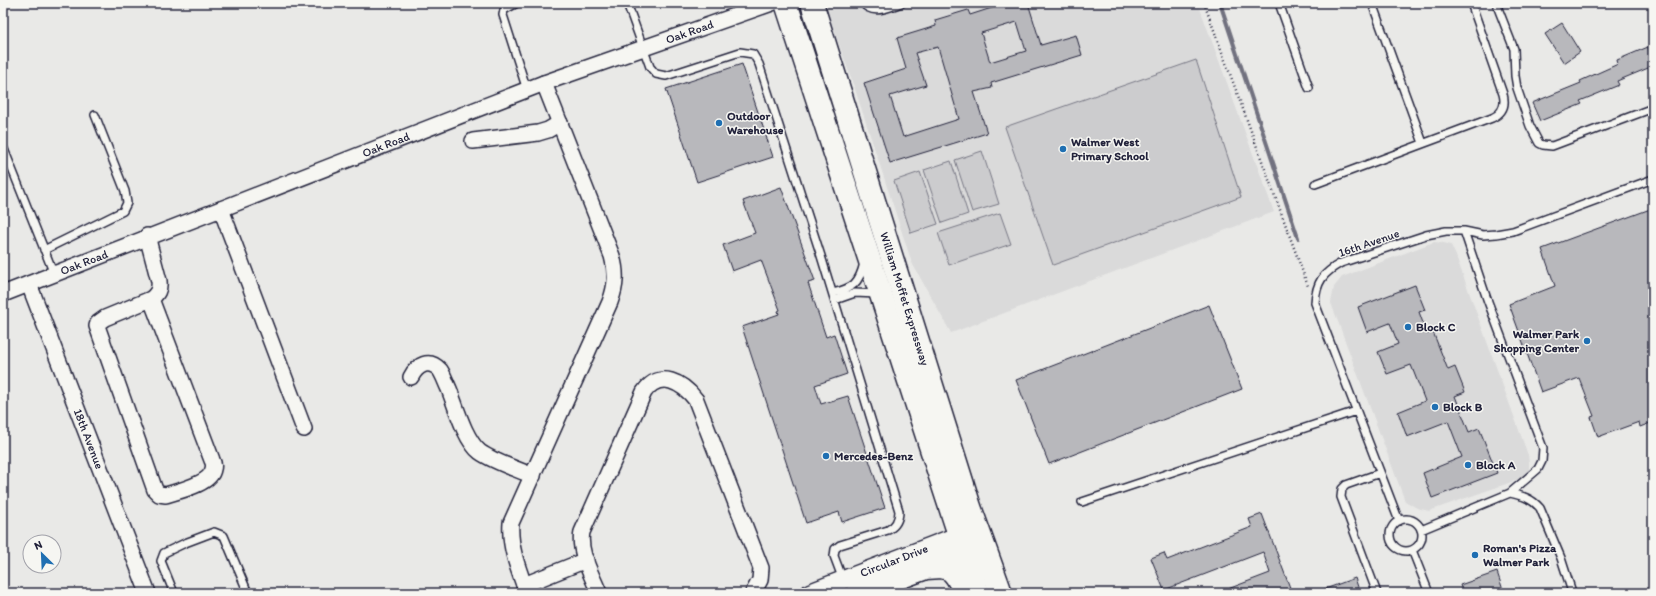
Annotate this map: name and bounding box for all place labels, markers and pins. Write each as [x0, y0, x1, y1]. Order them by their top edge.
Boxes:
place label: Outdoor Warehouse [727, 109, 784, 137]
marker: Outdoor Warehouse [714, 118, 724, 128]
place label: Walmer West Primary School [1071, 135, 1149, 164]
marker: Walmer West Primary School [1058, 144, 1068, 154]
place label: Block C [1416, 320, 1456, 334]
marker: Block C [1403, 322, 1413, 332]
place label: Walmer Park Shopping Center [1494, 327, 1580, 356]
marker: Walmer Park Shopping Center [1582, 336, 1592, 346]
place label: Block B [1443, 400, 1483, 414]
marker: Block B [1430, 402, 1440, 412]
place label: Mercedes-Benz [834, 449, 913, 463]
marker: Mercedes-Benz [821, 451, 831, 461]
place label: Block A [1476, 458, 1516, 472]
marker: Block A [1463, 460, 1473, 470]
place label: Roman's Pizza Walmer Park [1483, 541, 1557, 569]
marker: Roman's Pizza Walmer Park [1470, 550, 1480, 560]

